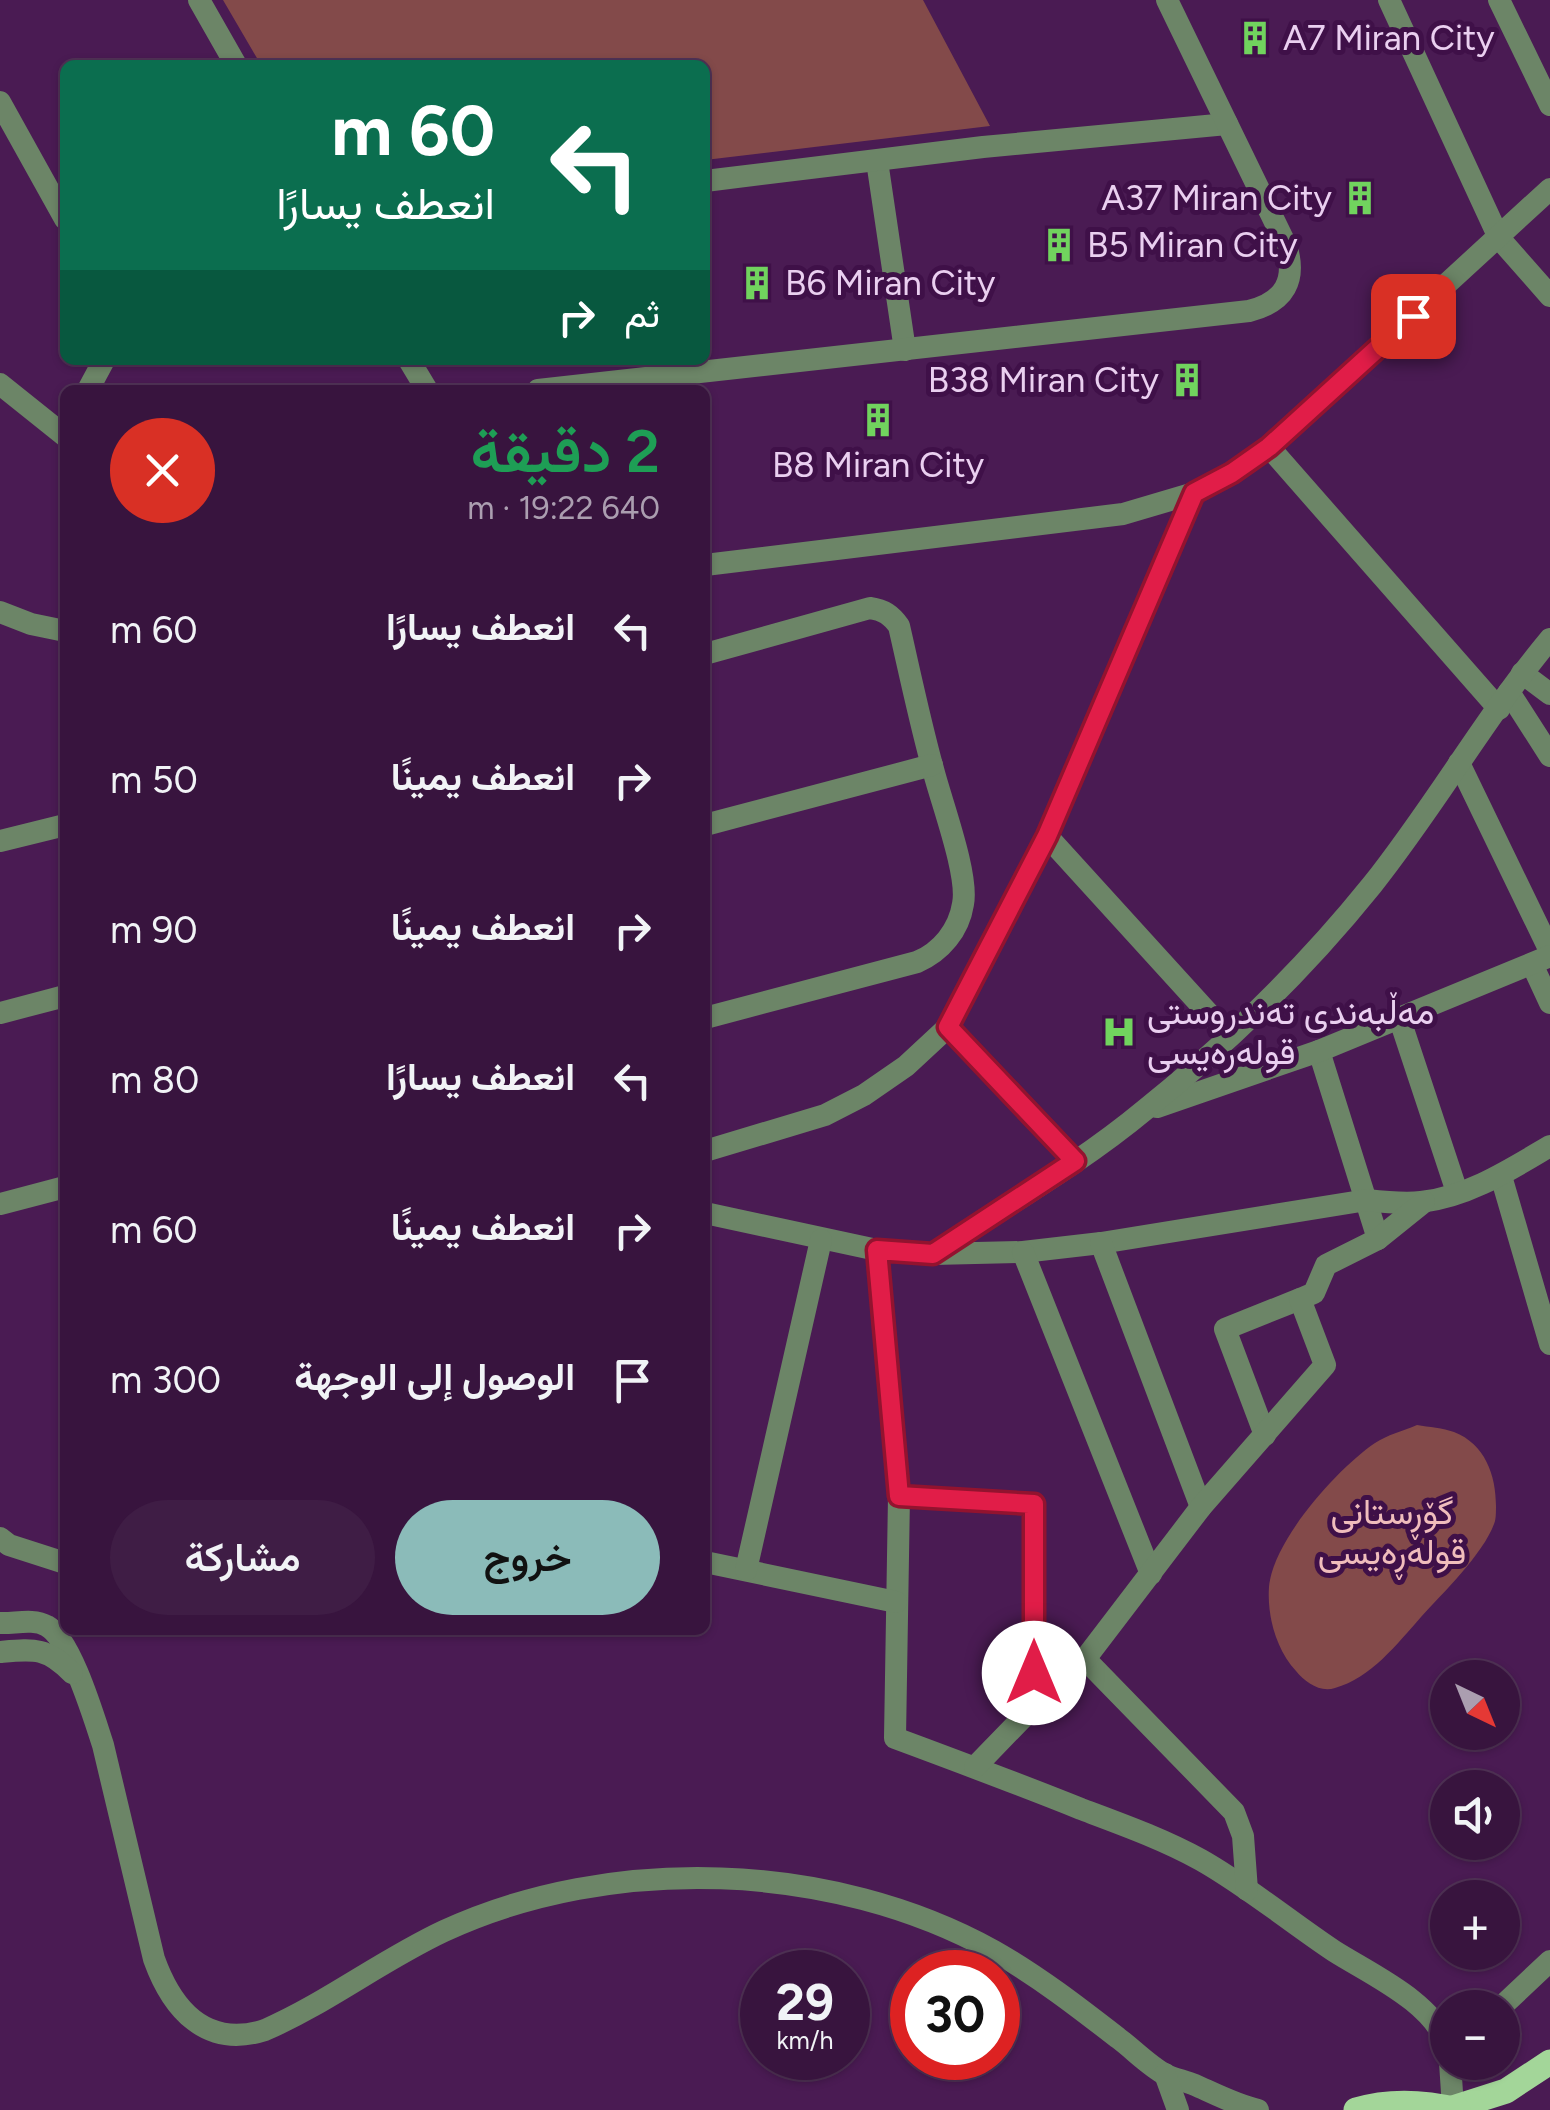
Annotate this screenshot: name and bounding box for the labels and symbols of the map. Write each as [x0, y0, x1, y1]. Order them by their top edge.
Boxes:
place label: A7 Miran City [1283, 17, 1495, 59]
building icon: A7 Miran City [1236, 19, 1274, 57]
place label: A37 Miran City [1101, 177, 1333, 219]
building icon: A37 Miran City [1341, 179, 1379, 217]
place label: B5 Miran City [1087, 224, 1298, 266]
building icon: B5 Miran City [1040, 226, 1078, 264]
place label: B6 Miran City [785, 262, 996, 304]
building icon: B6 Miran City [738, 264, 776, 302]
pin [1371, 274, 1456, 359]
place label: B38 Miran City [928, 359, 1160, 401]
building icon: B38 Miran City [1168, 361, 1206, 399]
building icon: B8 Miran City [859, 401, 897, 439]
place label: B8 Miran City [772, 444, 985, 486]
place label: مەڵبەندی تەندروستی قولەرەیسی [1147, 991, 1434, 1074]
hospital icon: مەڵبەندی تەندروستی قولەرەیسی [1100, 1013, 1138, 1051]
park label: گۆڕستانی قولەڕەیسی [1318, 1491, 1466, 1580]
position arrow [982, 1621, 1086, 1725]
north arrow [1430, 1660, 1520, 1750]
speed limit sign: 30 [890, 1950, 1020, 2080]

